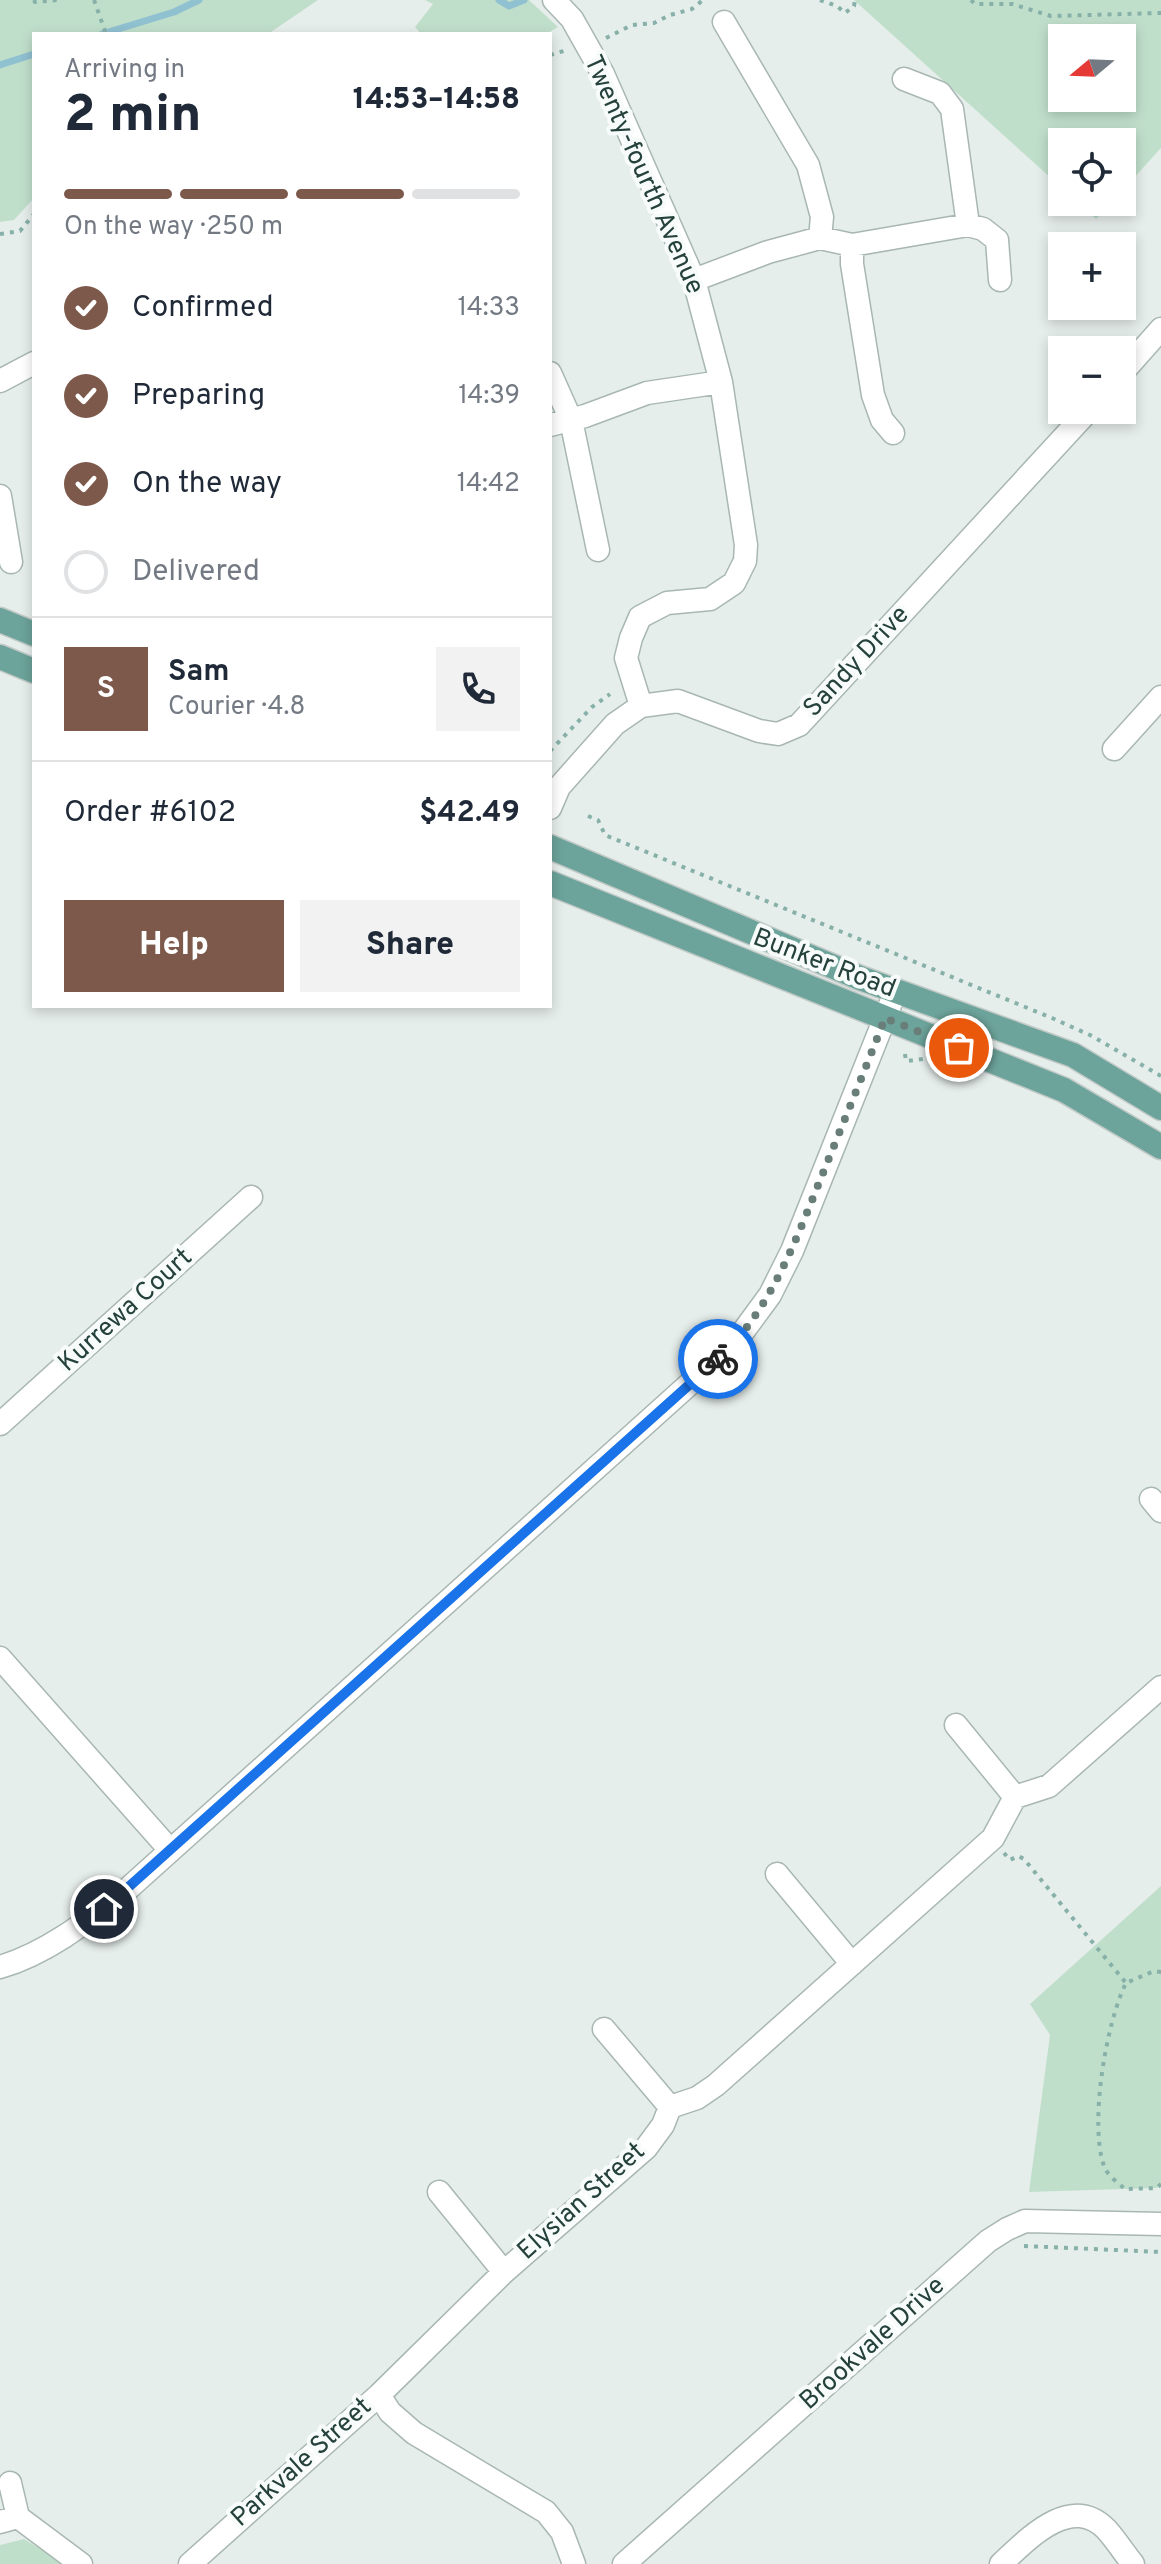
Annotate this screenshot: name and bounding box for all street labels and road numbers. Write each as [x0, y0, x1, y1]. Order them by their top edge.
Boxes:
street label: Twenty-fourth Avenue [575, 50, 711, 300]
street label: Sandy Drive [797, 599, 917, 725]
street label: Bunker Road [748, 922, 900, 1006]
street label: Kurrewa Court [52, 1242, 200, 1380]
street label: Elysian Street [511, 2136, 653, 2268]
street label: Brookvale Drive [793, 2270, 953, 2418]
street label: Parkvale Street [225, 2391, 379, 2535]

